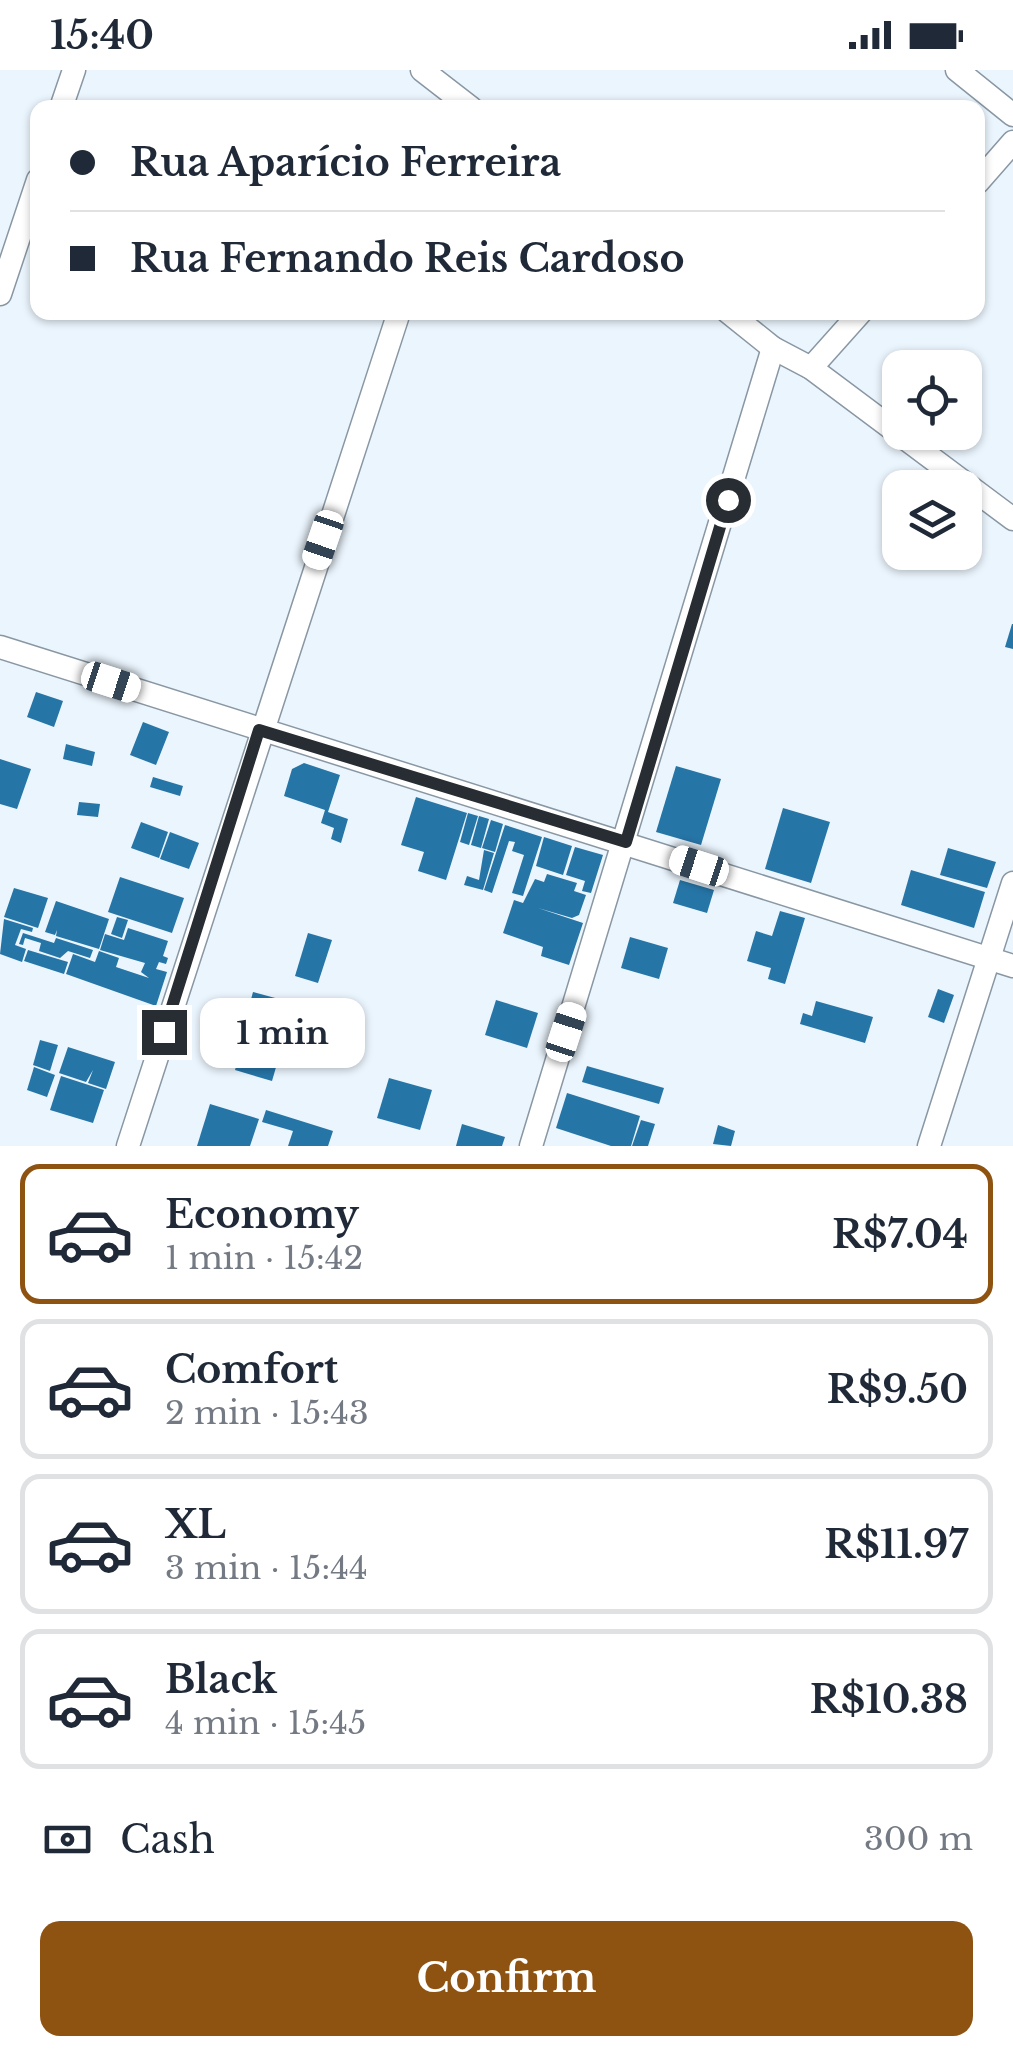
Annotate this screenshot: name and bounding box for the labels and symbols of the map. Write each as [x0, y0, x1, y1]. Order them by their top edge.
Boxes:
route start [706, 478, 751, 523]
car [299, 507, 347, 573]
car [78, 658, 144, 706]
car [666, 842, 732, 890]
callout: 1 min [199, 997, 364, 1067]
car [542, 999, 590, 1065]
route end [142, 1010, 187, 1055]

